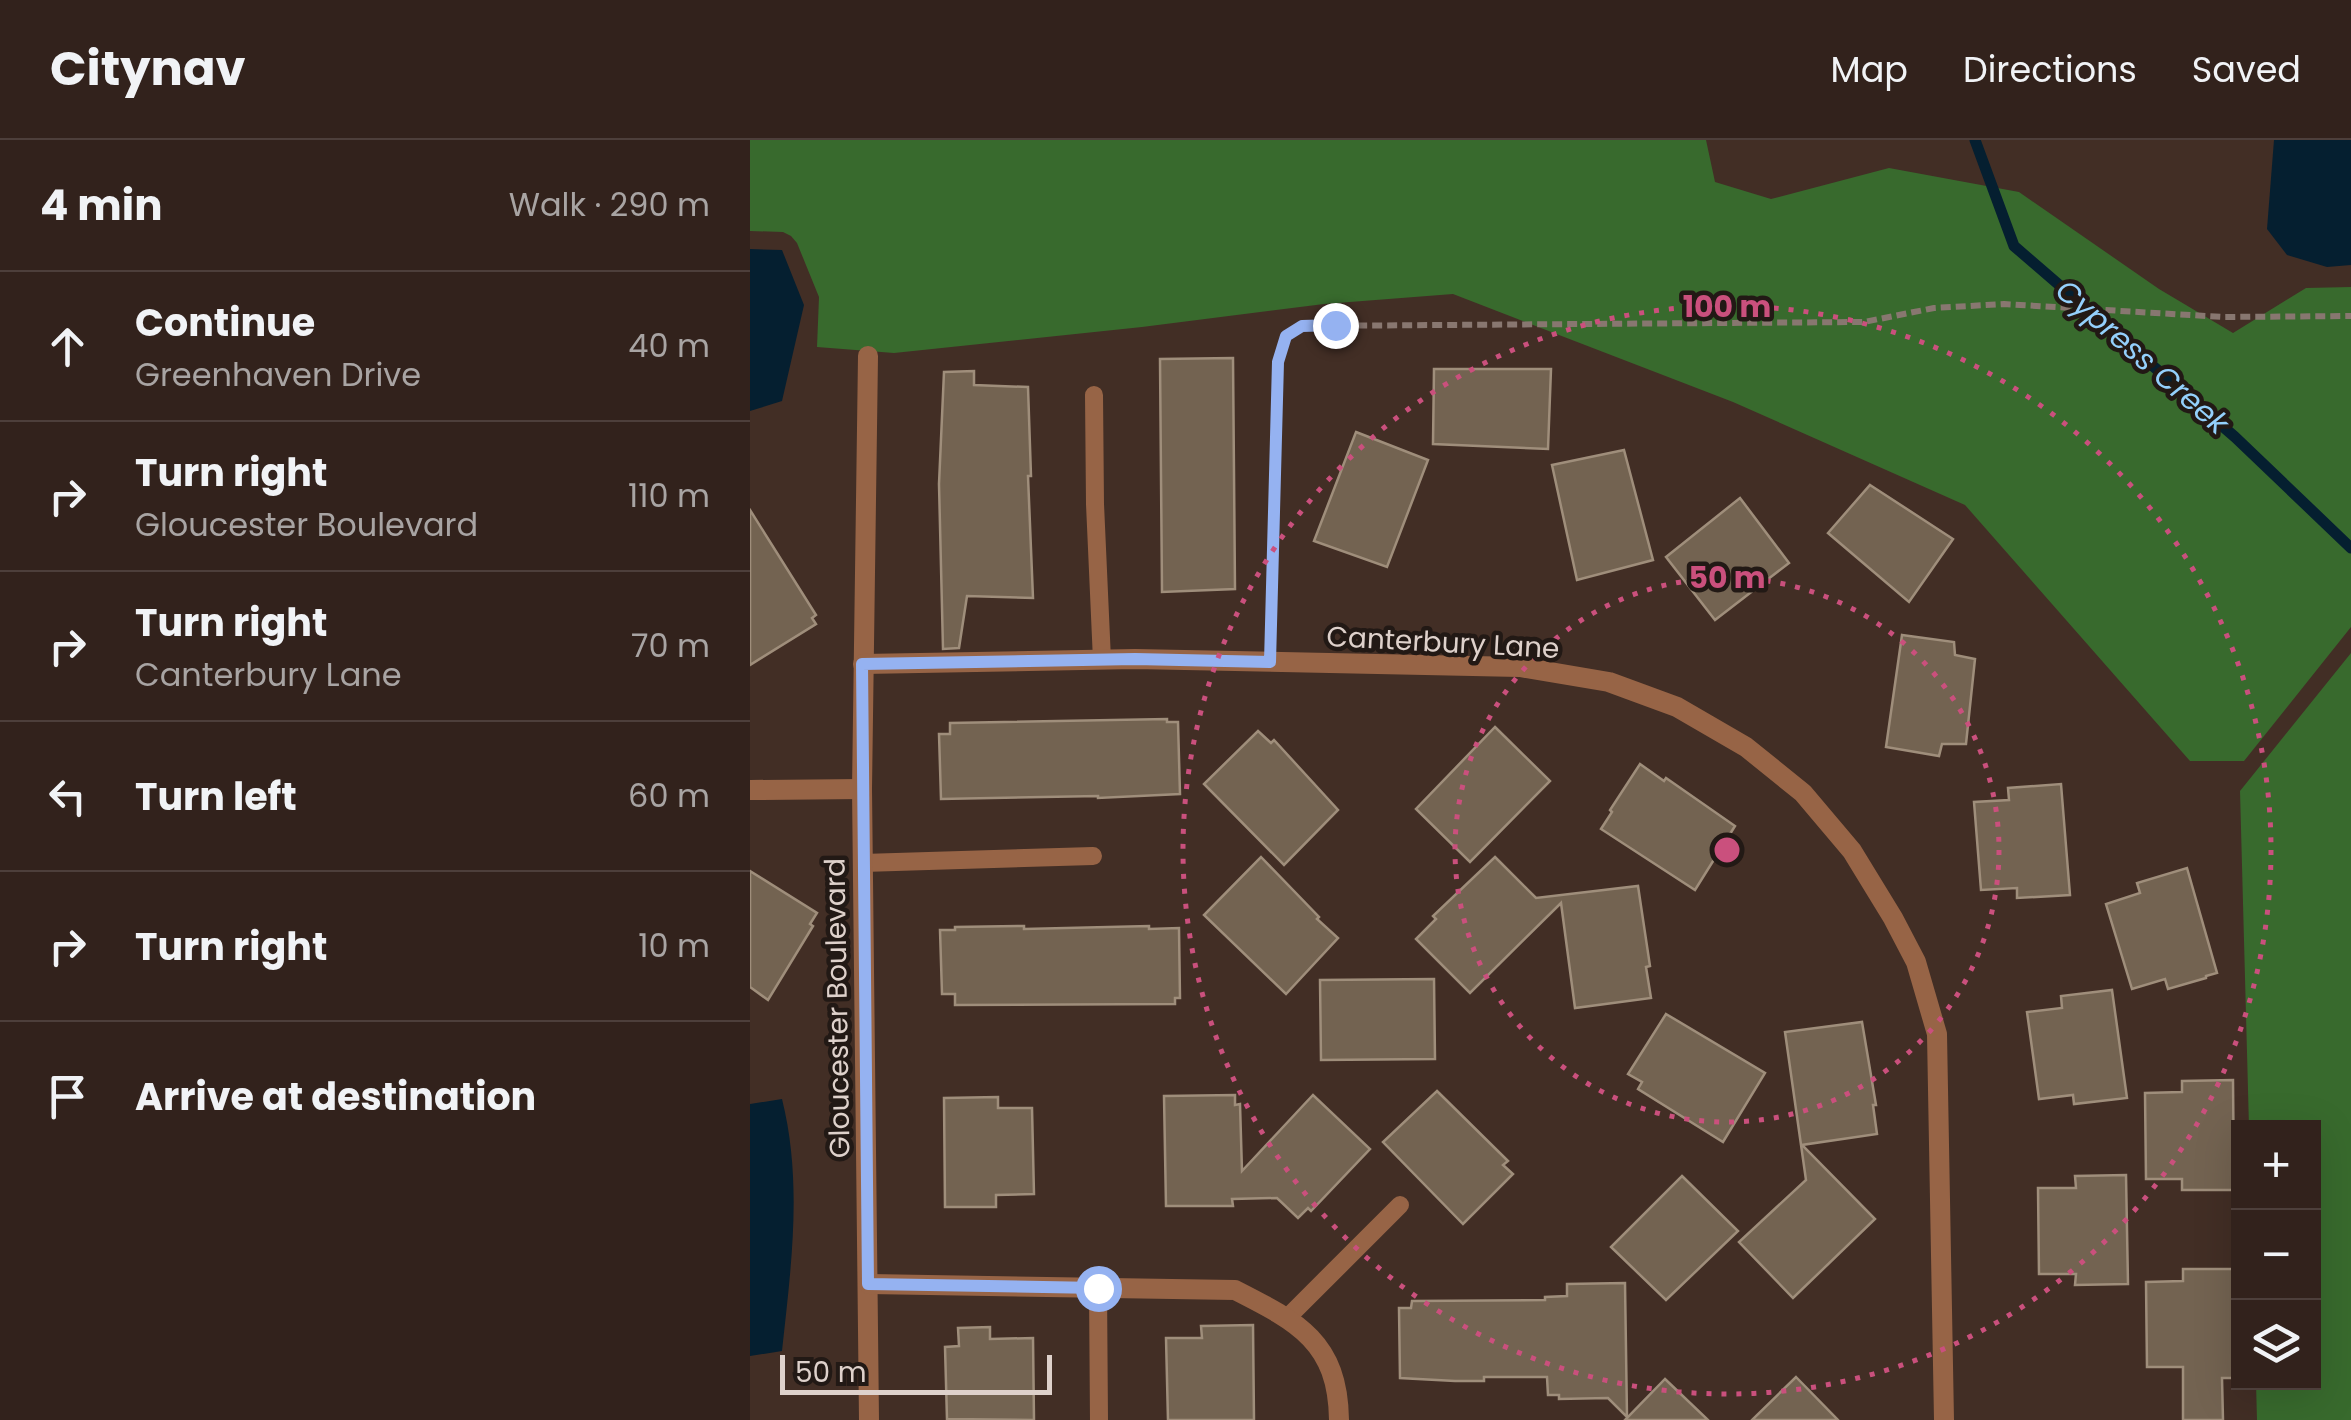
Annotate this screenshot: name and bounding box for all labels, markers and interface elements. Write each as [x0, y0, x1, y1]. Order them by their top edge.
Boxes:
text: Citynav [50, 35, 246, 102]
text: Map [1831, 45, 1908, 94]
text: Directions [1963, 45, 2137, 94]
text: Saved [2192, 45, 2301, 94]
text: 4 min [40, 176, 163, 235]
text: Walk · 290 m [509, 182, 710, 227]
water label: Cypress Creek [2046, 269, 2240, 445]
text: 100 m [1683, 285, 1771, 328]
text: Continue [135, 296, 315, 349]
route end [1313, 303, 1359, 349]
icon: ahead [40, 319, 95, 374]
text: 40 m [628, 323, 710, 368]
text: Greenhaven Drive [135, 352, 421, 397]
text: Turn right [135, 446, 327, 499]
icon: right [40, 469, 95, 524]
text: 110 m [628, 473, 710, 518]
text: Gloucester Boulevard [135, 502, 478, 547]
text: 50 m [1688, 556, 1766, 599]
text: Turn right [135, 596, 327, 649]
street label: Canterbury Lane [1325, 617, 1560, 668]
icon: right [40, 619, 95, 674]
text: 70 m [631, 623, 710, 668]
text: Canterbury Lane [135, 652, 402, 697]
icon: left [40, 769, 95, 824]
text: Turn left [135, 770, 297, 823]
text: 60 m [628, 773, 710, 818]
centre of rings [1709, 832, 1745, 868]
street label: Gloucester Boulevard [815, 858, 860, 1158]
icon: right [40, 919, 95, 974]
text: Turn right [135, 920, 327, 973]
text: 10 m [638, 923, 710, 968]
icon: arrive [40, 1069, 95, 1124]
text: Arrive at destination [135, 1070, 536, 1123]
map controls [2231, 1120, 2321, 1390]
button: + [2231, 1120, 2321, 1210]
button: − [2231, 1210, 2321, 1300]
route start [1076, 1266, 1122, 1312]
button: layers [2231, 1300, 2321, 1390]
scale bar [780, 1350, 1052, 1394]
text: 50 m [795, 1353, 866, 1392]

